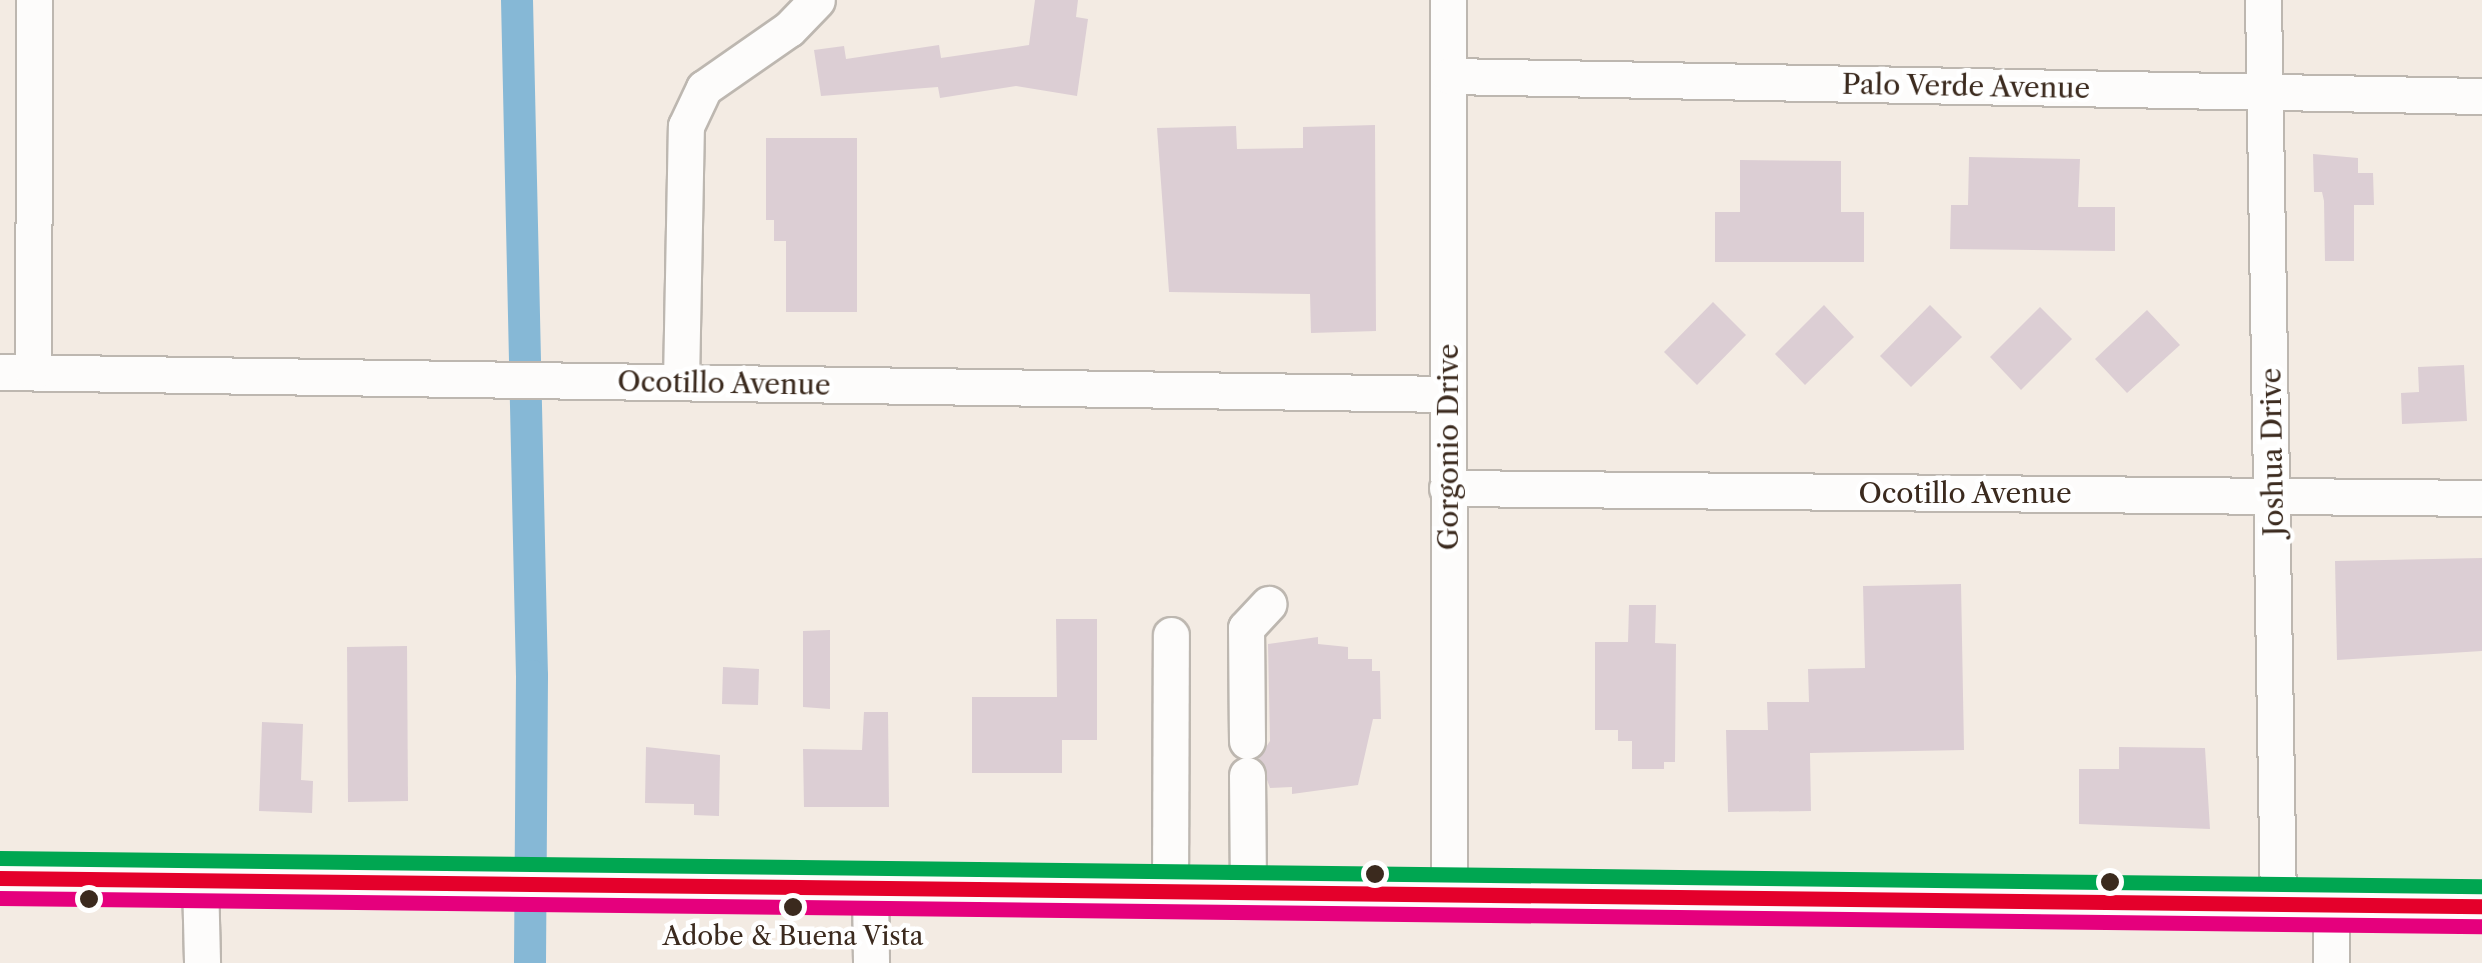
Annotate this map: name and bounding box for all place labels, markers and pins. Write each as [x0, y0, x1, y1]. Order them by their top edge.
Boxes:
unlabelled marker [1365, 864, 1385, 884]
unlabelled marker [2100, 872, 2120, 892]
unlabelled marker [79, 889, 99, 909]
marker: Adobe & Buena Vista [783, 897, 803, 917]
place label: Adobe & Buena Vista [662, 921, 924, 953]

